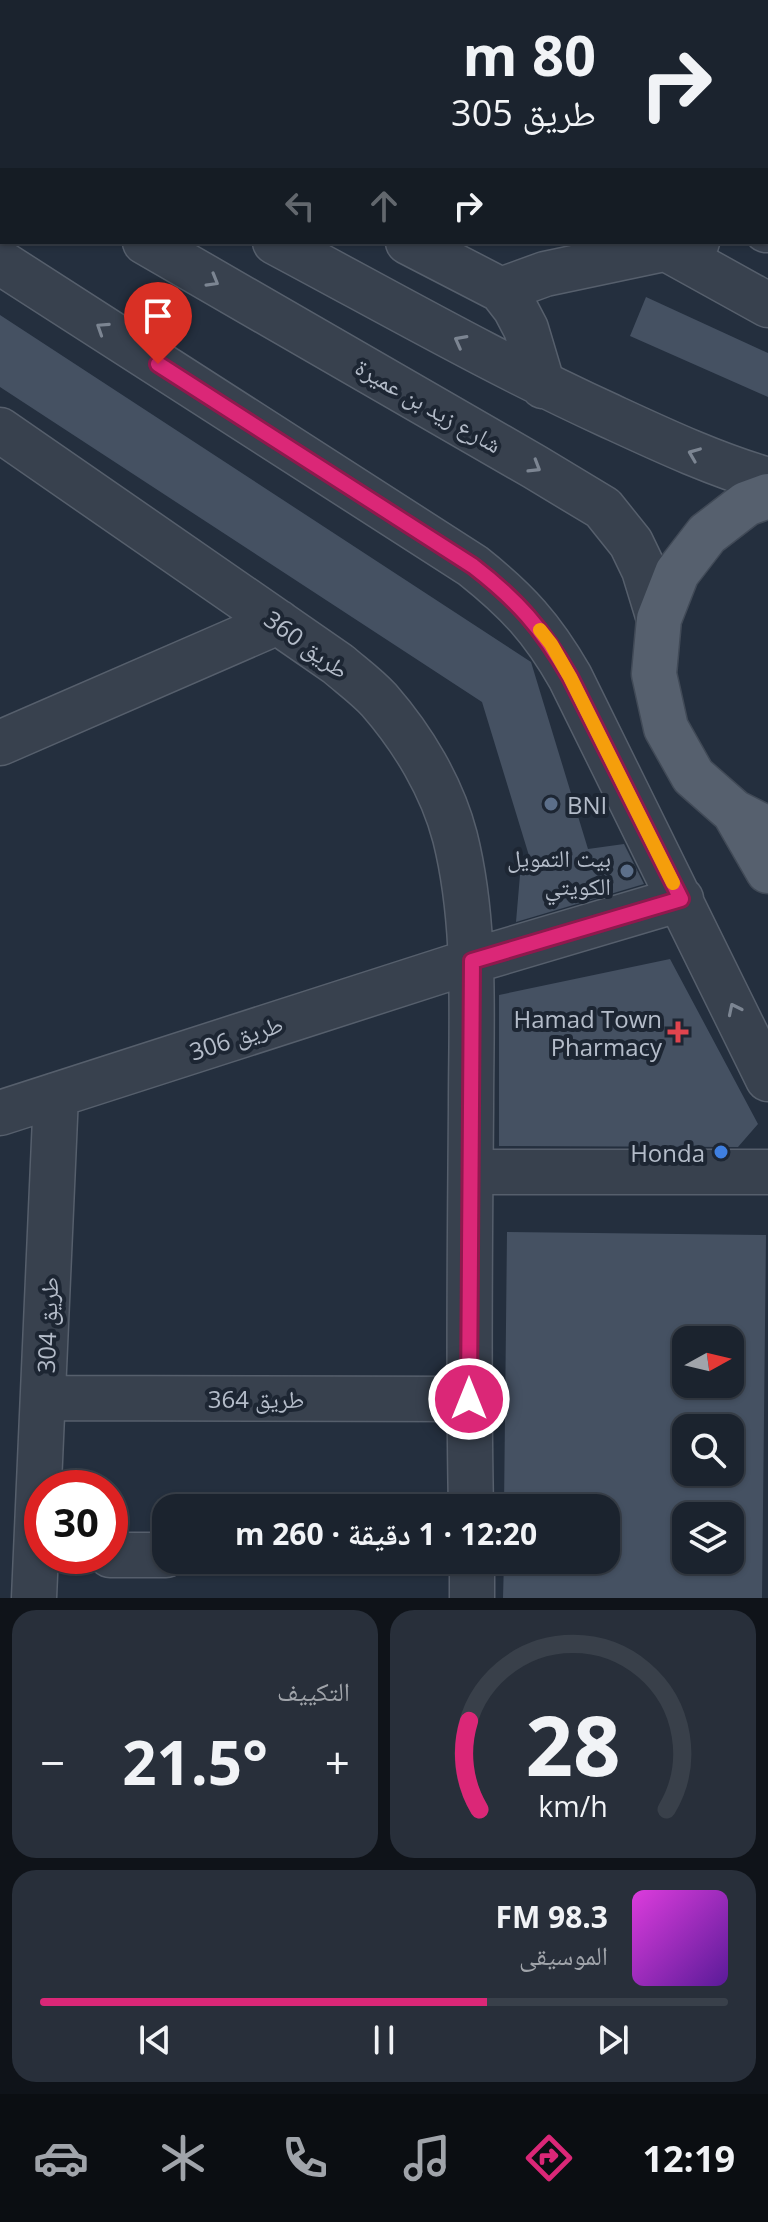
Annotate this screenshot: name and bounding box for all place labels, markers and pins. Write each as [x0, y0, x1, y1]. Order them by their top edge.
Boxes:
pin [124, 282, 192, 364]
place label: BNI [567, 788, 607, 821]
marker: BNI [542, 795, 560, 813]
place label: بيت التمويل الكويتي [507, 841, 611, 906]
marker: بيت التمويل الكويتي [618, 862, 636, 880]
place label: Hamad Town Pharmacy [514, 1002, 663, 1063]
marker: Hamad Town Pharmacy [669, 1023, 687, 1041]
place label: Honda [630, 1136, 705, 1169]
marker: Honda [712, 1143, 730, 1161]

